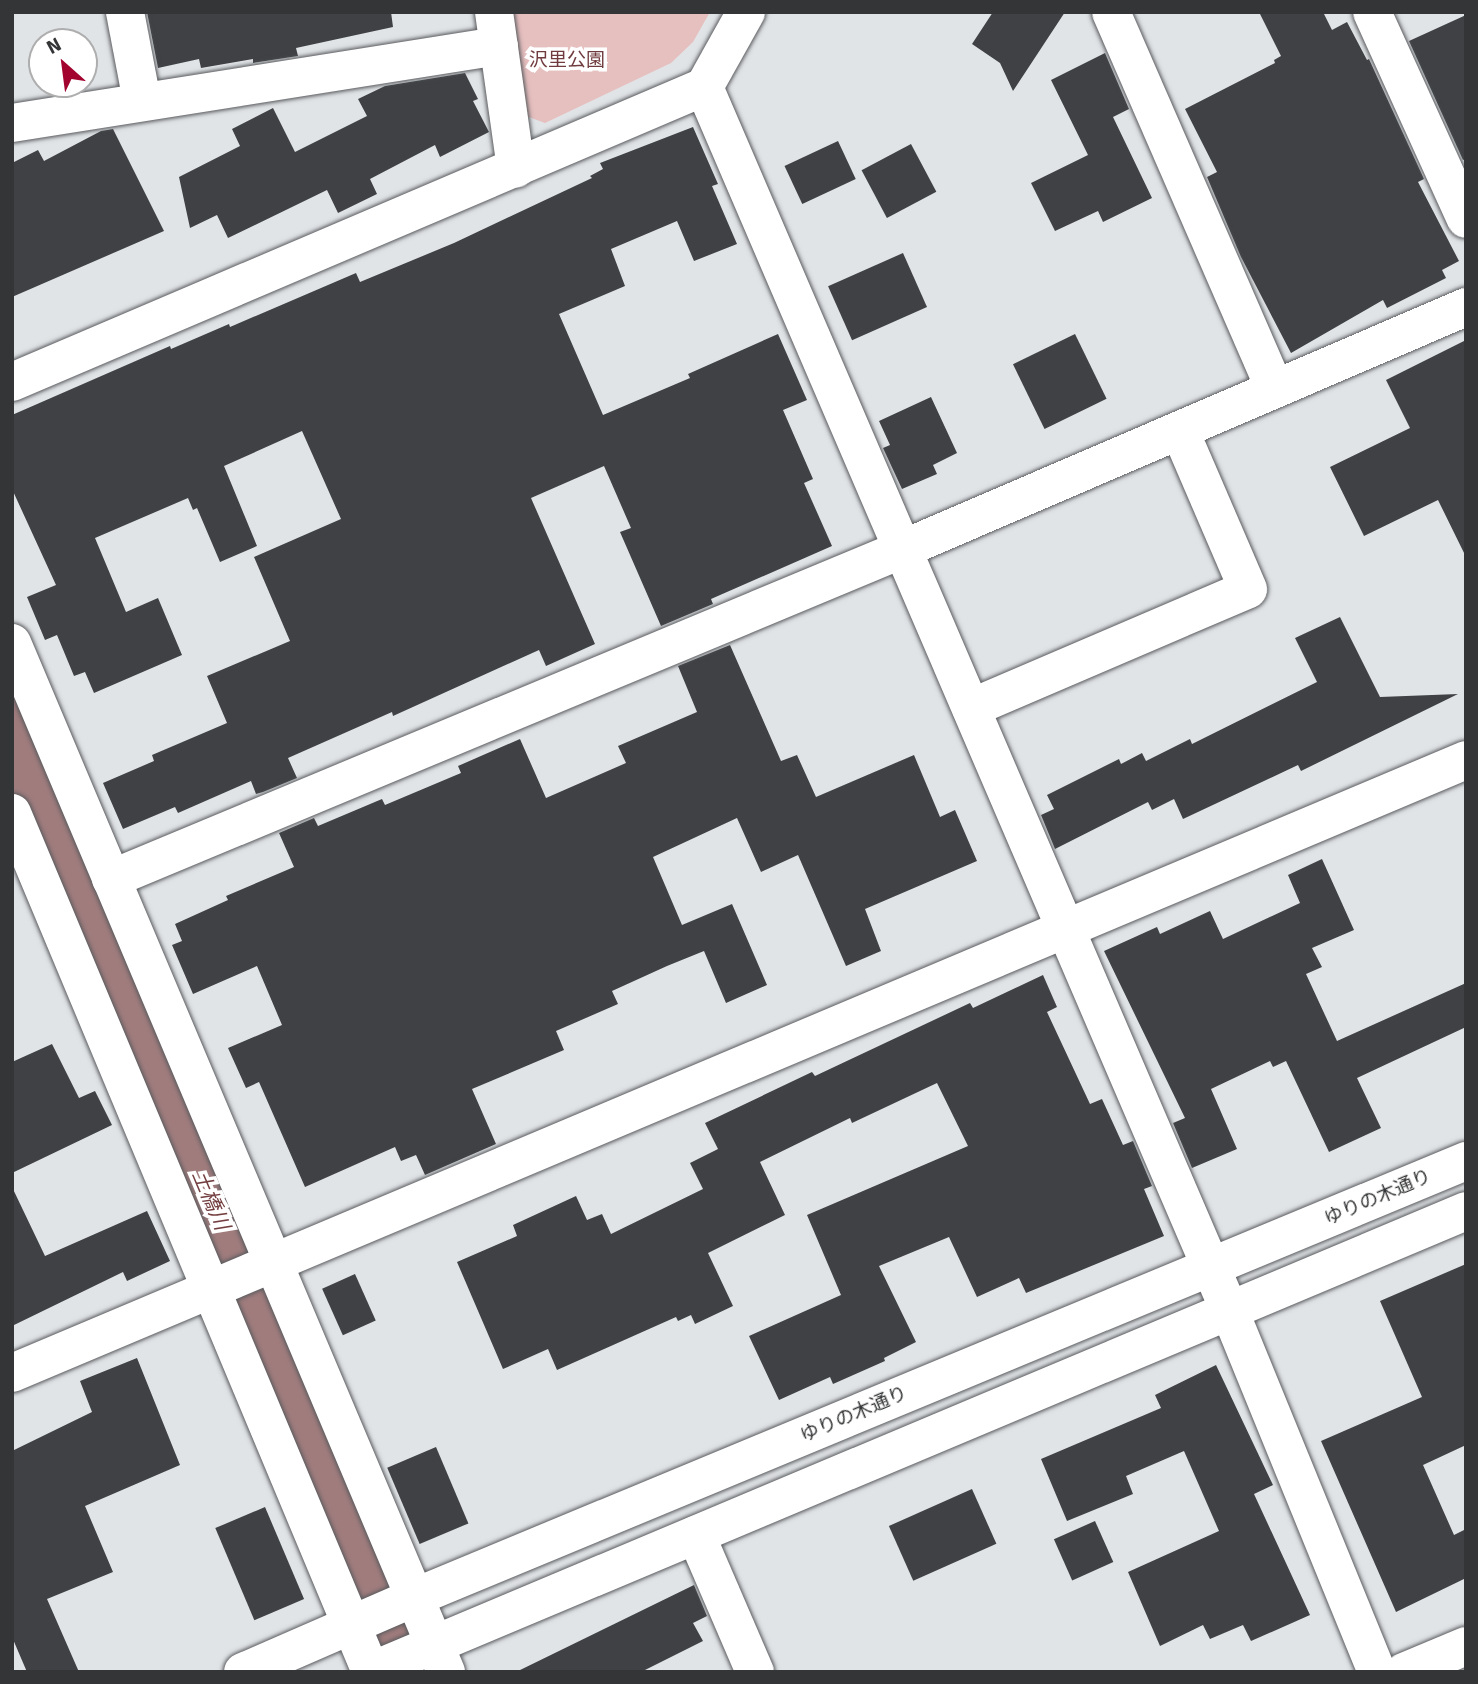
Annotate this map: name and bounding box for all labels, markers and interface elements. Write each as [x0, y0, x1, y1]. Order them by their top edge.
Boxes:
north arrow [28, 28, 98, 98]
text: N [43, 33, 66, 60]
park label: 沢里公園 [529, 50, 605, 72]
street label: ゆりの木通り [1321, 1165, 1435, 1231]
water label: 土橋川 [187, 1166, 235, 1234]
street label: ゆりの木通り [797, 1382, 911, 1448]

